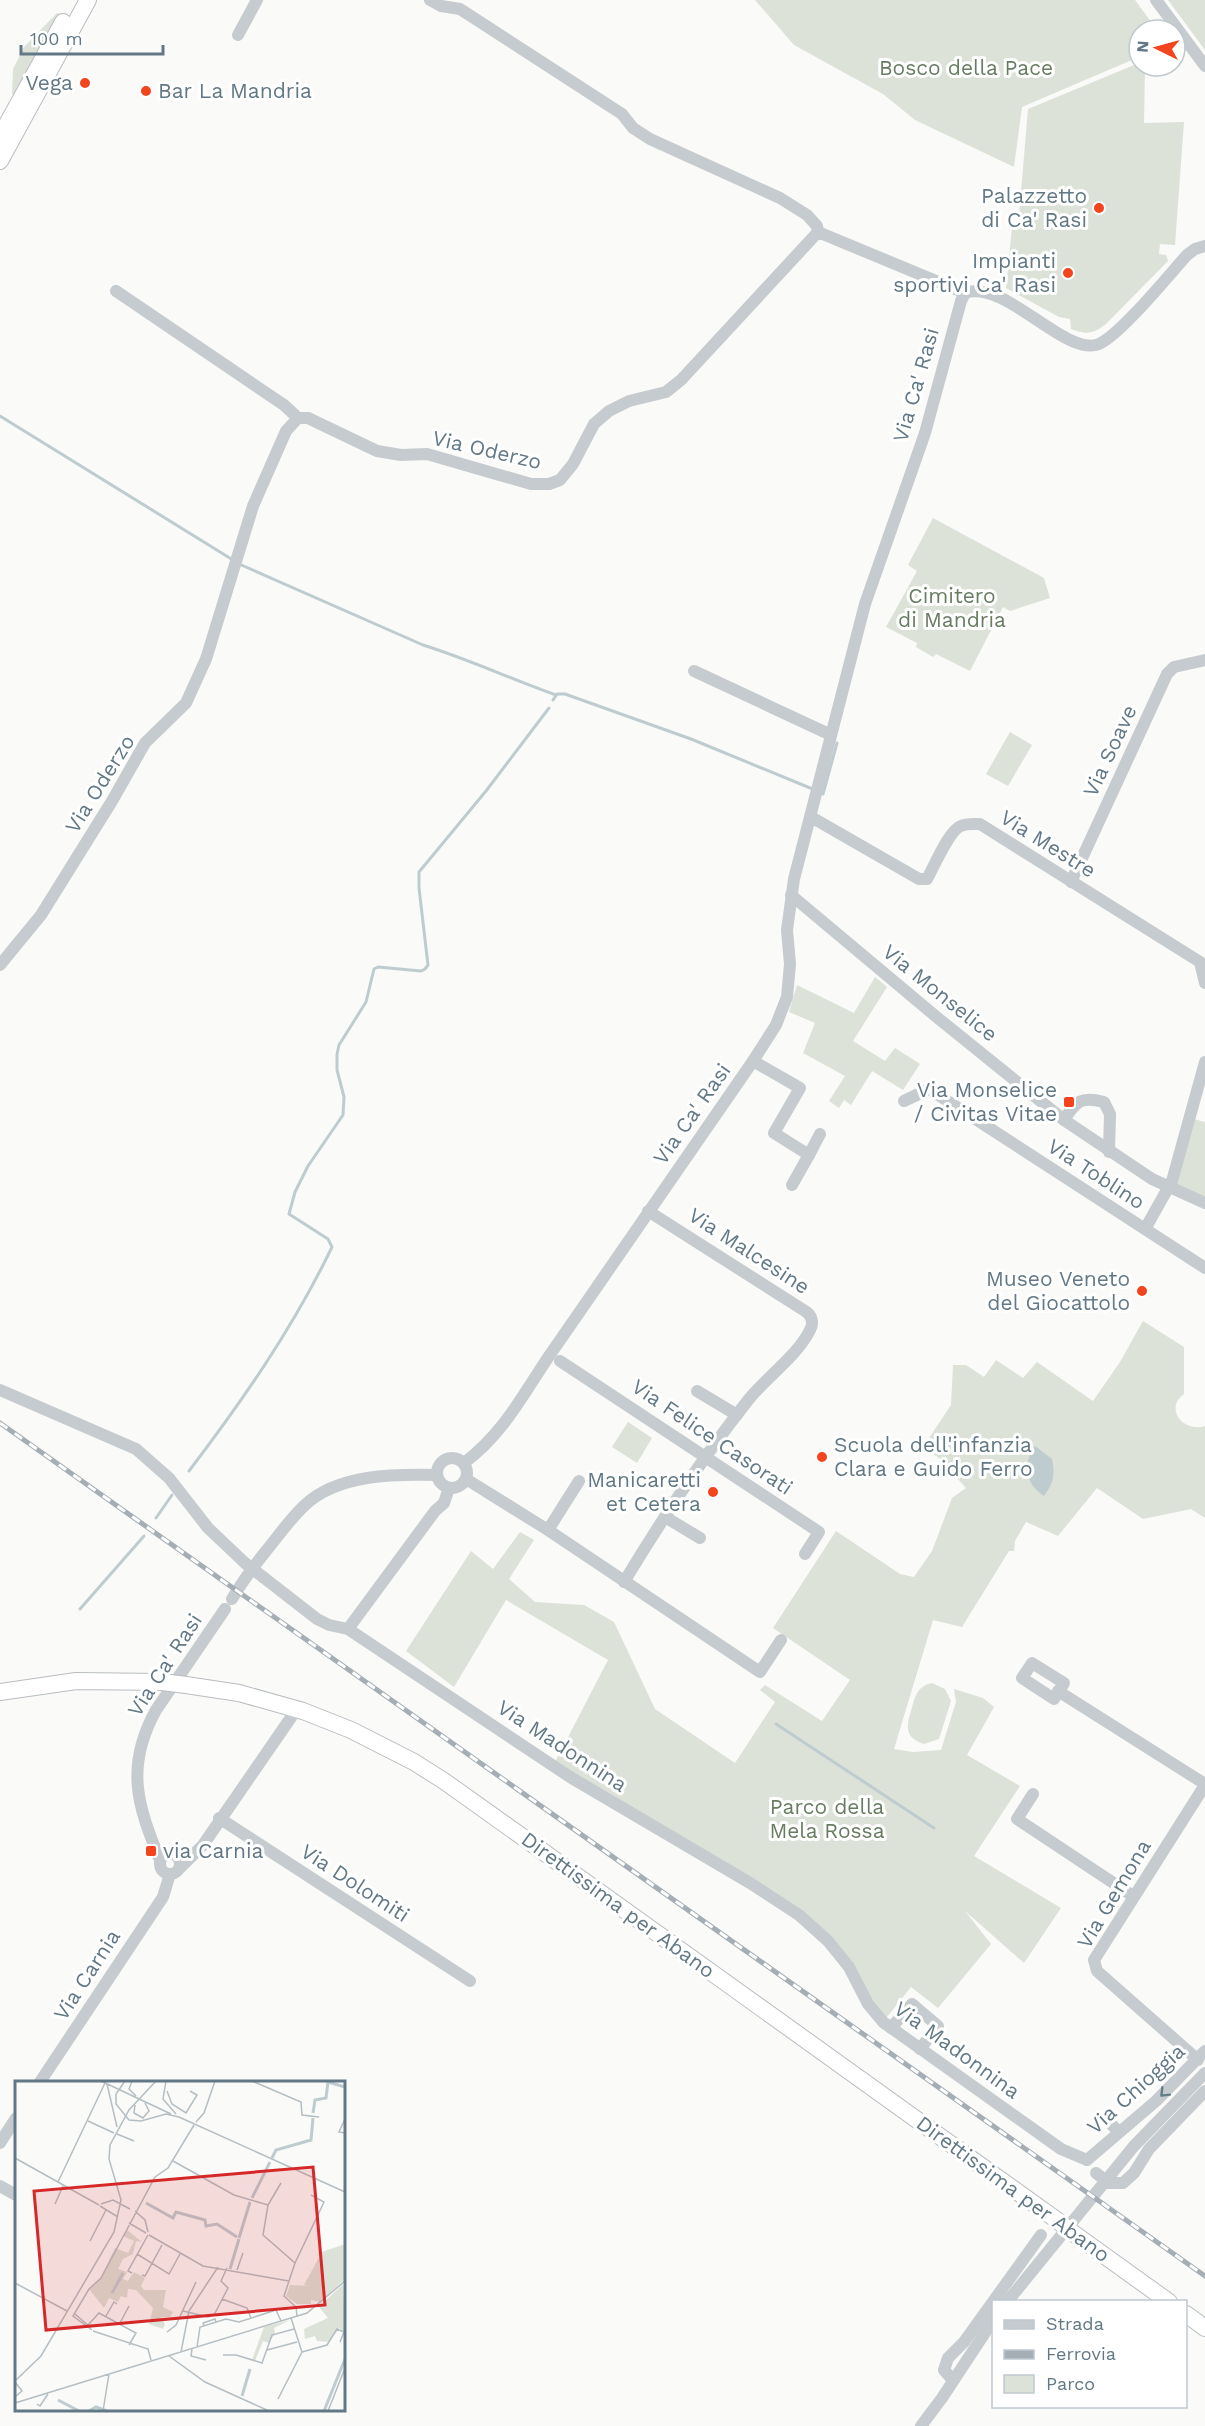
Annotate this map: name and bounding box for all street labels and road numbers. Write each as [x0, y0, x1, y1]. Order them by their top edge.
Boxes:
street label: Via Ca' Rasi [887, 325, 944, 445]
street label: Via Oderzo [430, 425, 544, 474]
street label: Via Soave [1077, 701, 1142, 801]
street label: Via Oderzo [60, 730, 140, 837]
street label: Via Mestre [996, 804, 1101, 883]
street label: Via Monselice [878, 939, 1003, 1046]
street label: Via Ca' Rasi [648, 1058, 736, 1169]
street label: Via Toblino [1043, 1133, 1150, 1214]
street label: Via Malcesine [684, 1202, 815, 1299]
street label: Via Felice Casorati [627, 1373, 797, 1500]
street label: Via Ca' Rasi [122, 1609, 207, 1721]
street label: Via Madonnina [493, 1694, 632, 1797]
street label: Direttissima per Abano [517, 1826, 720, 1983]
street label: Via Gemona [1071, 1835, 1156, 1953]
street label: Via Dolomiti [296, 1838, 414, 1927]
street label: Via Carnia [48, 1925, 125, 2025]
street label: Via Madonnina [889, 1995, 1025, 2104]
street label: Via Chioggia [1082, 2038, 1190, 2139]
street label: Direttissima per Abano [912, 2110, 1115, 2267]

